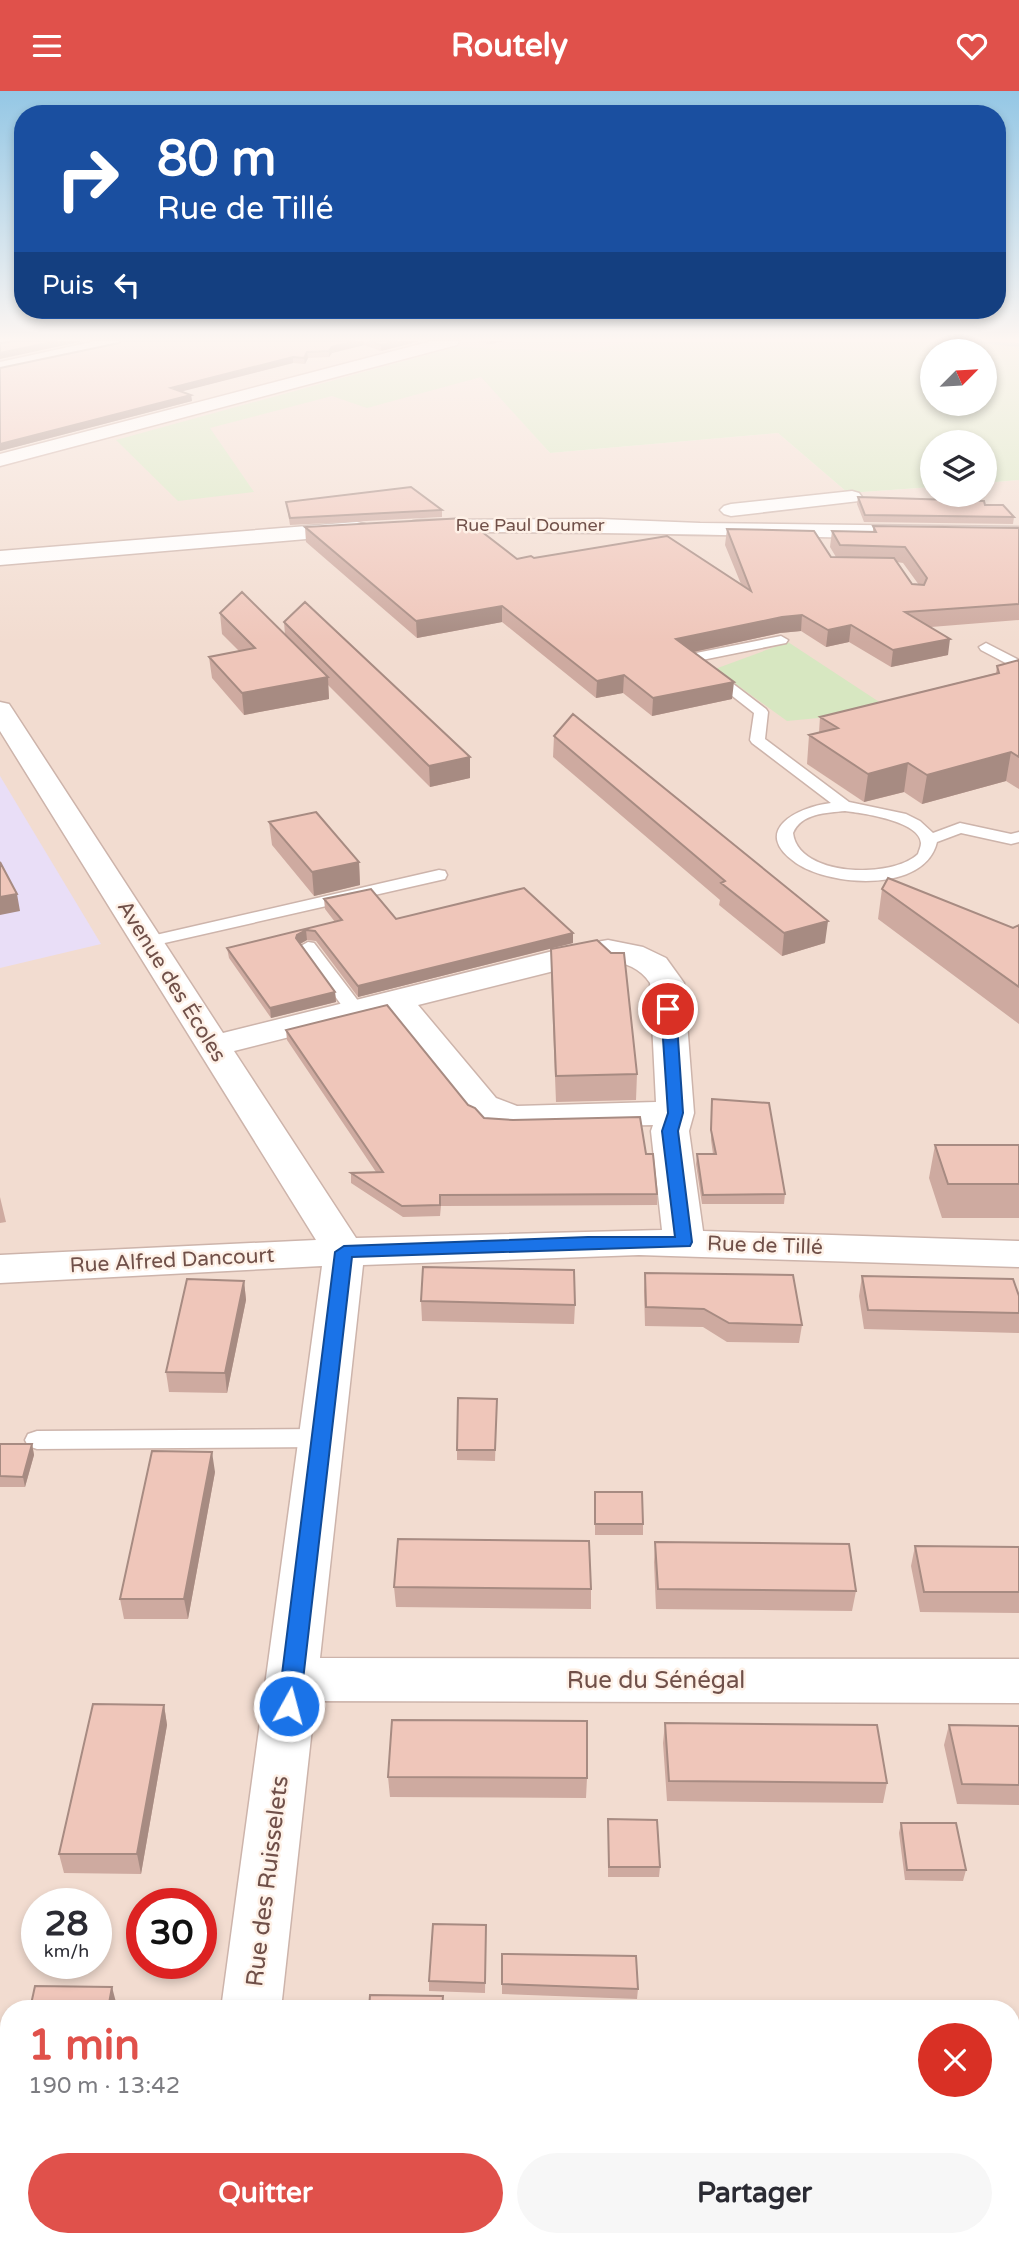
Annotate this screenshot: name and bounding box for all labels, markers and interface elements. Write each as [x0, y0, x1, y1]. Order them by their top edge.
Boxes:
icon: menu [28, 27, 66, 65]
text: Routely [451, 27, 568, 65]
icon: heart [953, 27, 991, 65]
text: 80 m [157, 130, 276, 189]
icon: right [42, 133, 133, 224]
text: Rue de Tillé [157, 190, 334, 228]
icon: left [108, 266, 146, 304]
text: Puis [42, 270, 94, 301]
north arrow [920, 339, 998, 417]
map controls [920, 339, 997, 507]
button: layers [920, 430, 997, 507]
street label: Rue Paul Doumer [455, 514, 605, 536]
street label: Avenue des Écoles [112, 896, 231, 1067]
pin [638, 979, 698, 1039]
icon: arrive [649, 990, 687, 1028]
street label: Rue de Tillé [707, 1231, 823, 1260]
street label: Rue Alfred Dancourt [69, 1243, 275, 1278]
street label: Rue du Sénégal [567, 1666, 745, 1695]
position arrow [252, 1669, 326, 1743]
street label: Rue des Ruisselets [240, 1774, 295, 1988]
speed limit sign: 30 [126, 1888, 217, 1979]
text: 28 [45, 1903, 88, 1945]
text: km/h [44, 1940, 89, 1962]
text: 1 min [28, 2020, 140, 2071]
button: close [918, 2023, 992, 2097]
text: 190 m · 13:42 [28, 2072, 180, 2100]
button: Quitter [28, 2153, 503, 2233]
button: Partager [517, 2153, 992, 2233]

